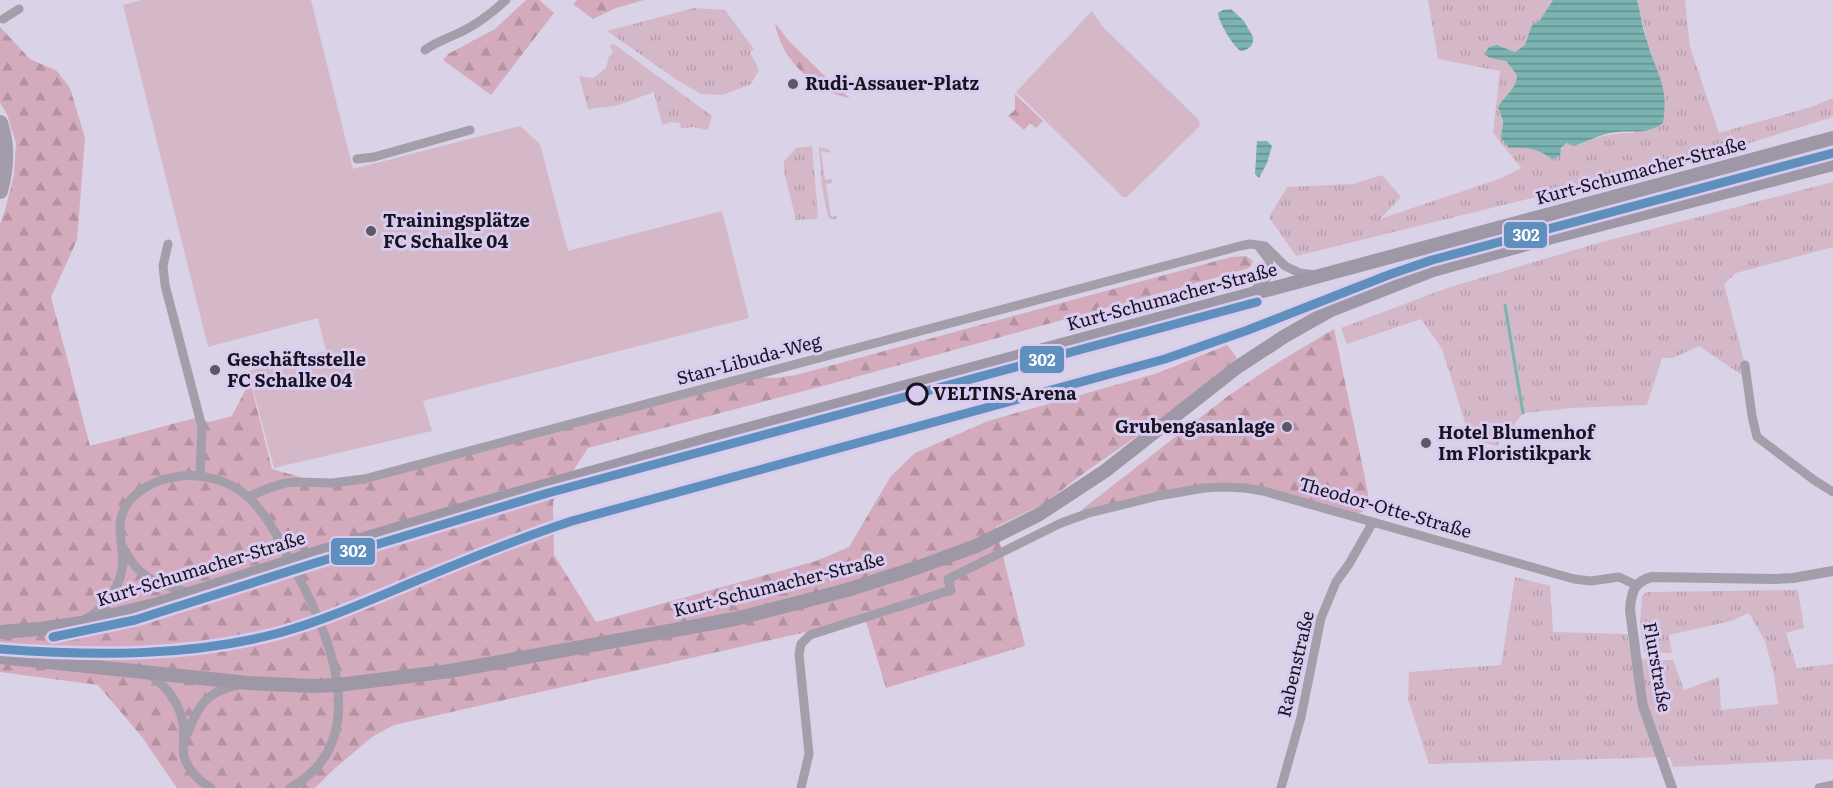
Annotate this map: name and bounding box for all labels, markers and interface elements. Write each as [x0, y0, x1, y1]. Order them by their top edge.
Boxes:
place label: Rudi-Assauer-Platz [805, 69, 979, 96]
marker: Rudi-Assauer-Platz [786, 77, 800, 91]
street label: Kurt-Schumacher-Straße [1532, 128, 1749, 211]
place label: Trainingsplätze FC Schalke 04 [383, 206, 530, 254]
line badge: 302 [1503, 221, 1548, 249]
text: 302 [1512, 222, 1540, 246]
marker: Trainingsplätze FC Schalke 04 [364, 224, 378, 238]
street label: Kurt-Schumacher-Straße [1063, 254, 1280, 337]
street label: Stan-Libuda-Weg [673, 326, 825, 391]
place label: Geschäftsstelle FC Schalke 04 [227, 345, 366, 393]
line badge: 302 [1019, 345, 1065, 374]
text: 302 [1028, 347, 1056, 371]
marker: Geschäftsstelle FC Schalke 04 [208, 363, 222, 377]
place label: VELTINS-Arena [933, 379, 1077, 406]
marker: VELTINS-Arena [906, 383, 928, 405]
place label: Grubengasanlage [1115, 412, 1275, 439]
place label: Hotel Blumenhof Im Floristikpark [1438, 418, 1597, 466]
marker: Grubengasanlage [1280, 420, 1294, 434]
marker: Hotel Blumenhof Im Floristikpark [1419, 436, 1433, 450]
street label: Theodor-Otte-Straße [1296, 469, 1475, 544]
street label: Kurt-Schumacher-Straße [93, 523, 308, 612]
line badge: 302 [330, 537, 376, 566]
text: 302 [339, 538, 367, 562]
street label: Kurt-Schumacher-Straße [670, 544, 887, 623]
street label: Rabenstraße [1269, 608, 1320, 719]
street label: Flurstraße [1637, 620, 1680, 714]

